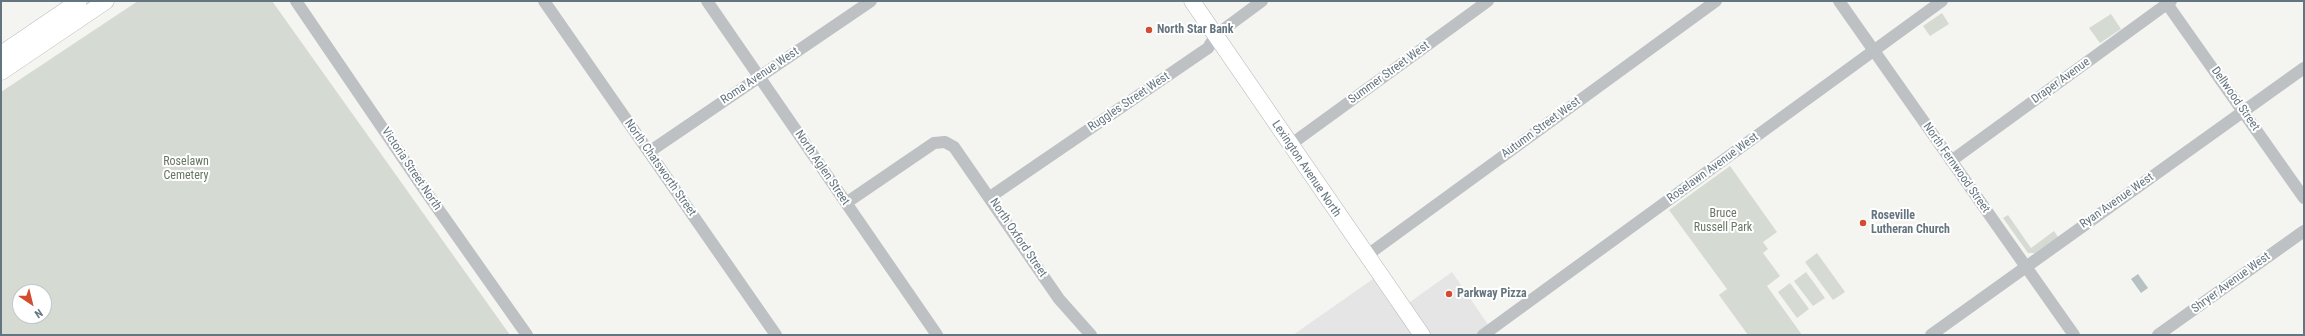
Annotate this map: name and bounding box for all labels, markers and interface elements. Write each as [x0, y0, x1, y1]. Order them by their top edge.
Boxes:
place label: North Star Bank [1157, 23, 1234, 37]
marker: North Star Bank [1144, 25, 1154, 35]
street label: Summer Street West [1346, 39, 1432, 107]
street label: Roma Avenue West [718, 45, 802, 107]
street label: Draper Avenue [2029, 55, 2093, 107]
street label: Dellwood Street [2208, 64, 2262, 134]
street label: Ruggles Street West [1086, 69, 1172, 135]
street label: Autumn Street West [1499, 95, 1583, 161]
street label: North Chatsworth Street [621, 117, 699, 219]
street label: Lexington Avenue North [1268, 118, 1344, 220]
street label: North Fernwood Street [1919, 120, 1993, 216]
street label: Victoria Street North [378, 125, 444, 213]
street label: North Aglen Street [792, 128, 852, 208]
street label: Roselawn Avenue West [1665, 130, 1761, 206]
park label: Roselawn Cemetery [163, 155, 209, 183]
street label: Ryan Avenue West [2077, 170, 2157, 232]
street label: North Oxford Street [986, 196, 1050, 280]
park label: Bruce Russell Park [1694, 207, 1752, 235]
place label: Roseville Lutheran Church [1871, 209, 1950, 237]
marker: Roseville Lutheran Church [1858, 218, 1868, 228]
street label: Shryer Avenue West [2189, 250, 2273, 316]
north arrow [12, 284, 52, 324]
place label: Parkway Pizza [1457, 287, 1527, 301]
marker: Parkway Pizza [1444, 289, 1454, 299]
text: N [32, 306, 45, 321]

